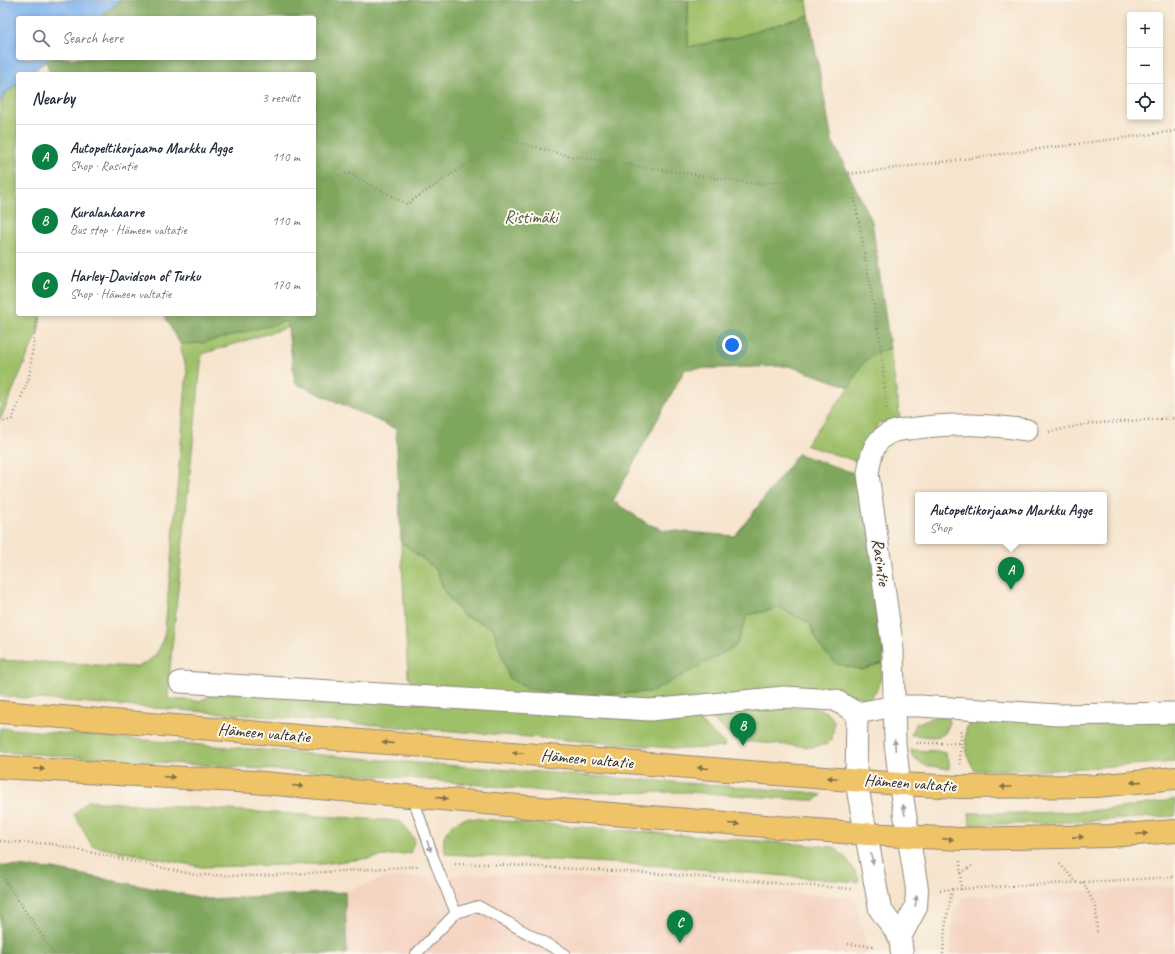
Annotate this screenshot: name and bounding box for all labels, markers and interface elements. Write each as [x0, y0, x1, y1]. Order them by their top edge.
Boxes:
map controls [1127, 12, 1163, 120]
button: + [1127, 12, 1163, 48]
search box [16, 16, 316, 60]
icon: search [30, 27, 52, 49]
text: Search here [62, 29, 123, 48]
button: − [1127, 48, 1163, 84]
button: locate [1127, 84, 1163, 120]
text: Nearby [32, 88, 75, 109]
text: 3 results [262, 90, 300, 106]
text: Autopeltikorjaamo Markku Agge [70, 139, 232, 158]
text: A [42, 149, 48, 165]
text: 110 m [272, 149, 300, 165]
text: Shop · Rasintie [70, 158, 137, 174]
text: Kuralankaarre [70, 203, 144, 222]
park label: Ristimäki [504, 207, 560, 228]
text: B [42, 213, 48, 229]
text: 110 m [272, 213, 300, 229]
text: Bus stop · Hämeen valtatie [70, 222, 187, 238]
text: Harley-Davidson of Turku [70, 267, 200, 286]
text: C [42, 277, 48, 293]
text: 170 m [272, 277, 300, 293]
text: Shop · Hämeen valtatie [70, 286, 171, 302]
your location [722, 335, 742, 355]
popup [915, 492, 1107, 544]
text: Autopeltikorjaamo Markku Agge [930, 501, 1092, 520]
text: Shop [930, 520, 952, 536]
street label: Rasintie [867, 537, 895, 588]
pin: A [998, 557, 1024, 590]
pin: B [730, 713, 756, 746]
street label: Hämeen valtatie [217, 719, 312, 748]
one-way arrow [382, 739, 394, 746]
one-way arrow [892, 739, 899, 751]
street label: Hämeen valtatie [540, 745, 635, 774]
one-way arrow [512, 750, 524, 757]
one-way arrow [697, 765, 709, 771]
one-way arrow [33, 766, 45, 773]
street label: Hämeen valtatie [863, 769, 958, 797]
one-way arrow [163, 774, 175, 781]
one-way arrow [827, 775, 839, 782]
one-way arrow [1130, 779, 1142, 785]
one-way arrow [292, 783, 304, 789]
one-way arrow [999, 784, 1012, 790]
one-way arrow [436, 795, 448, 801]
one-way arrow [901, 804, 907, 816]
one-way arrow [728, 821, 740, 827]
one-way arrow [1136, 830, 1148, 837]
one-way arrow [1072, 834, 1085, 840]
one-way arrow [942, 835, 954, 842]
one-way arrow [427, 840, 433, 852]
one-way arrow [869, 853, 875, 866]
one-way arrow [913, 895, 919, 908]
pin: C [667, 910, 693, 943]

